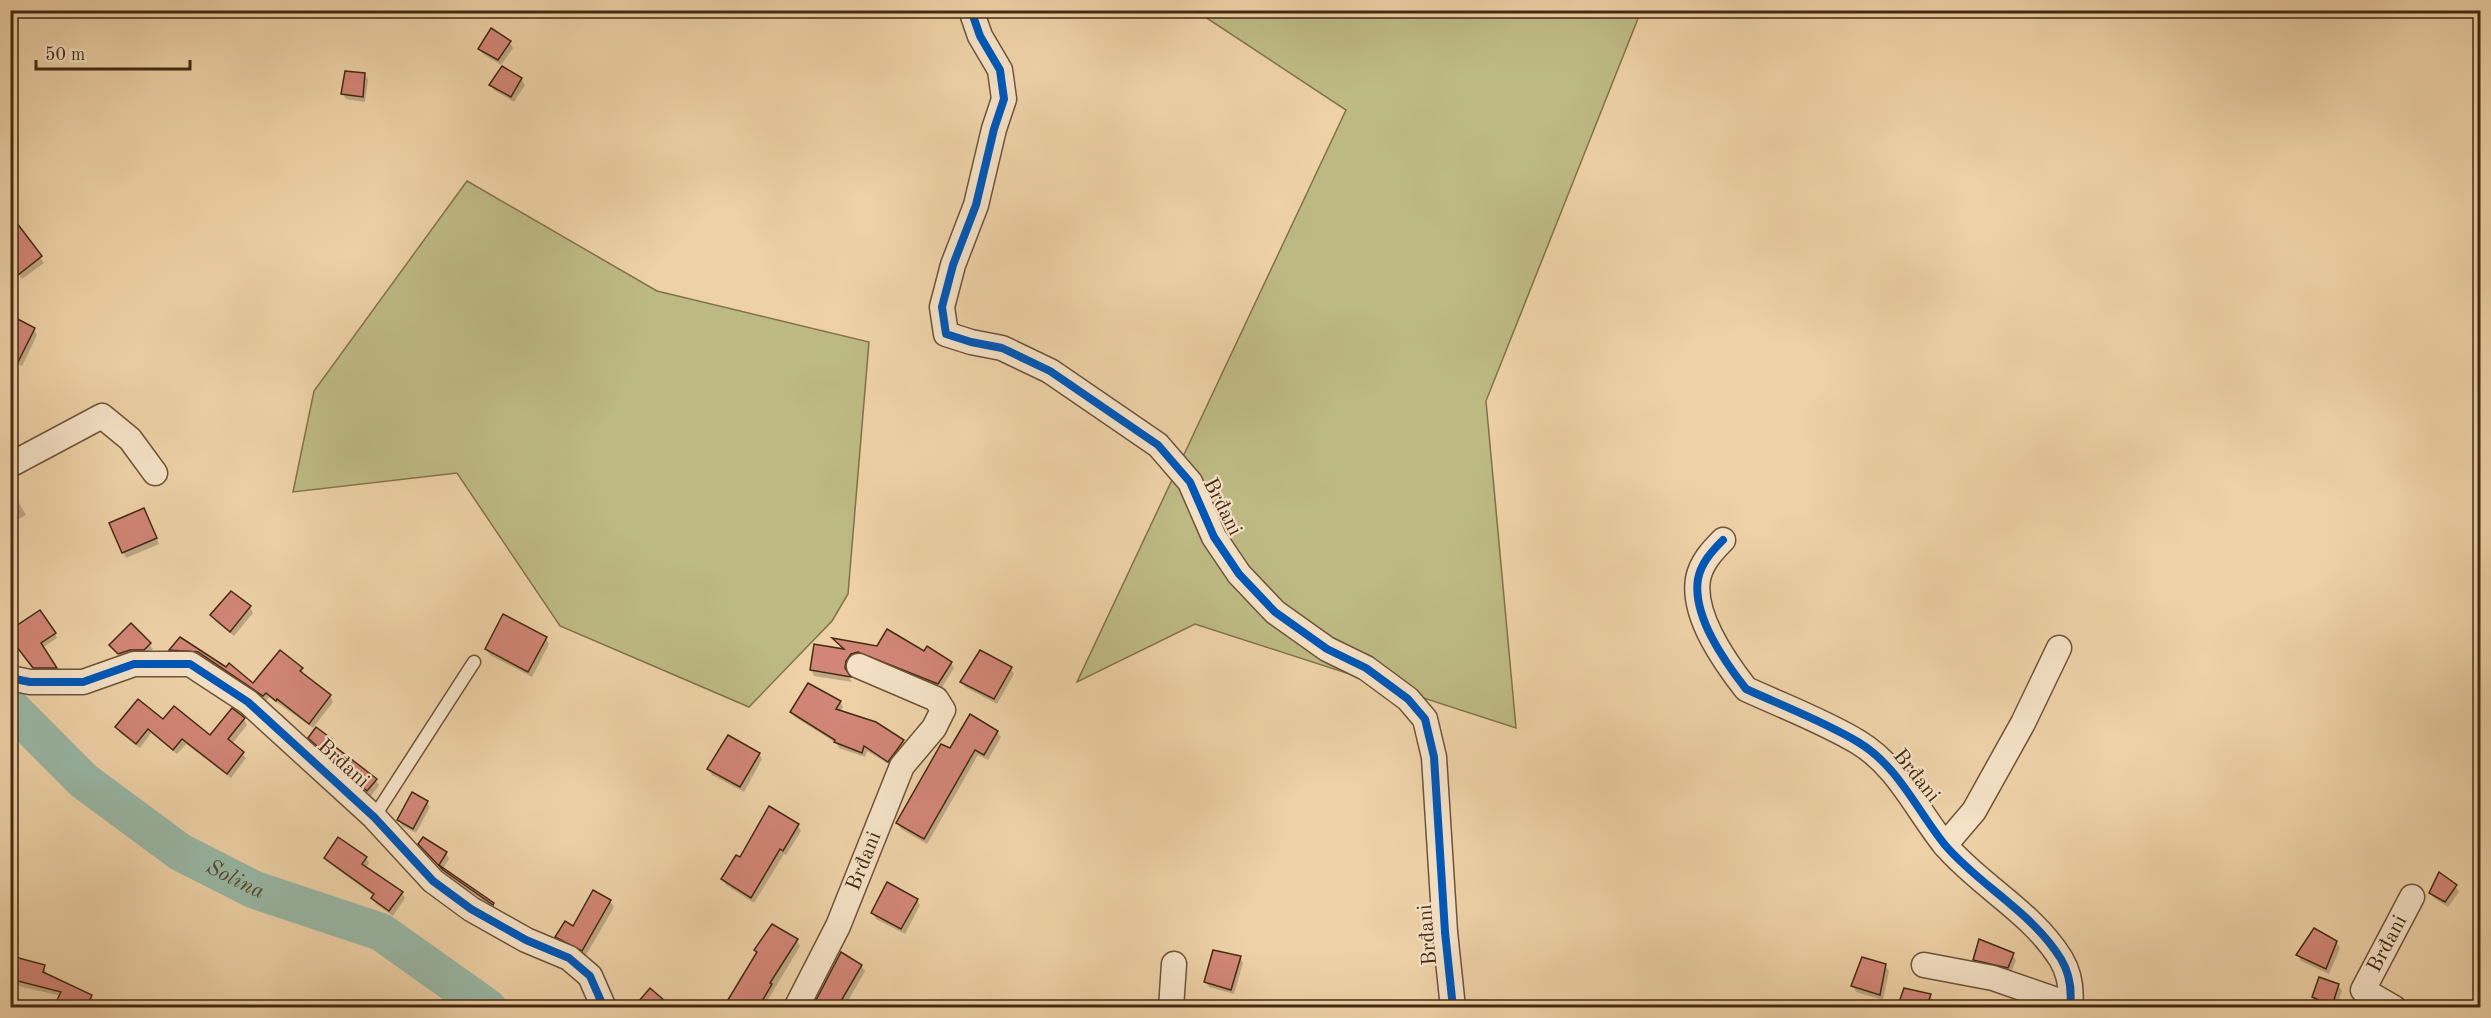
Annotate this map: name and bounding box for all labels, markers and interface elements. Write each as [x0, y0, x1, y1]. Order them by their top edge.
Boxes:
scale bar [36, 33, 190, 71]
text: 50 m [45, 46, 85, 64]
street label: Brđani [1199, 475, 1245, 539]
street label: Brđani [313, 736, 373, 792]
street label: Brđani [1889, 746, 1943, 806]
street label: Brđani [843, 829, 885, 894]
water label: Solina [203, 856, 267, 903]
street label: Brđani [1415, 903, 1441, 967]
street label: Brđani [2364, 912, 2411, 976]

